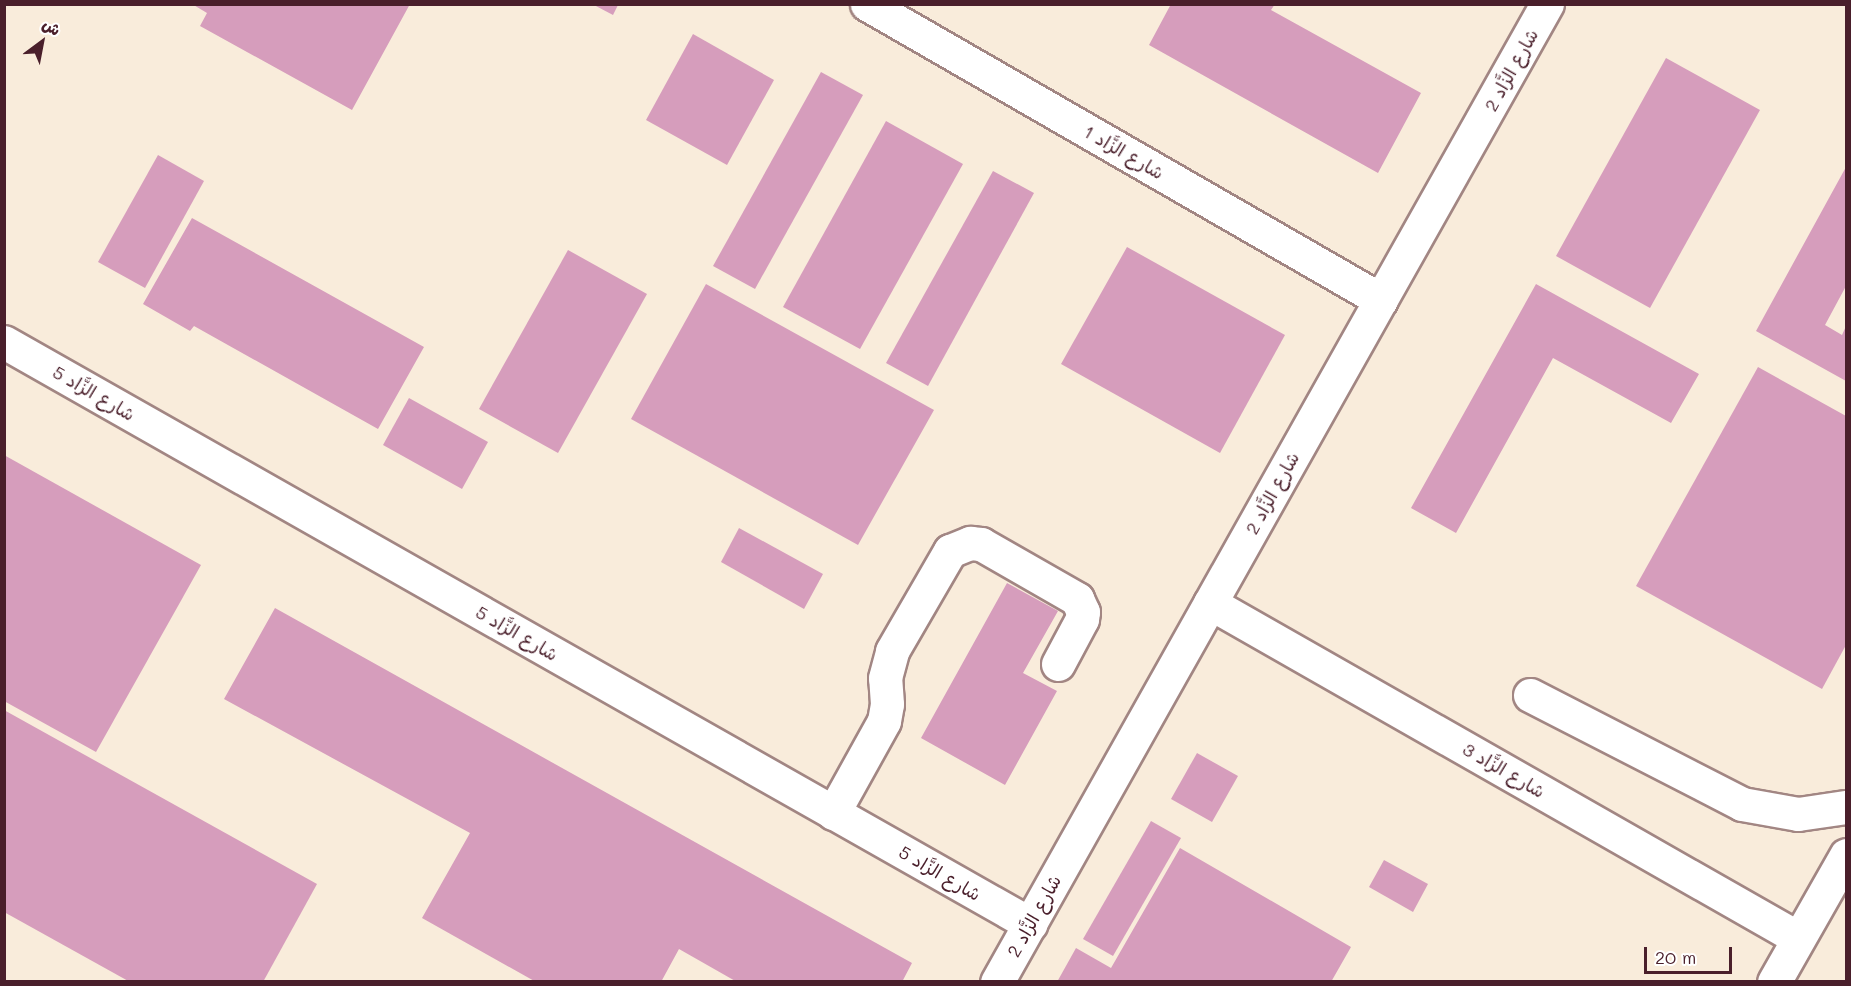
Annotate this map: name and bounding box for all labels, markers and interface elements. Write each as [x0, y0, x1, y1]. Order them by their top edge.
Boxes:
north arrow [12, 12, 72, 72]
text: ش [39, 13, 65, 40]
street label: شارع الزَّاد 2 [1480, 25, 1542, 115]
street label: شارع الزَّاد 1 [1080, 120, 1168, 184]
street label: شارع الزَّاد 5 [49, 361, 139, 425]
street label: شارع الزَّاد 2 [1241, 448, 1303, 538]
street label: شارع الزَّاد 5 [472, 601, 562, 665]
street label: شارع الزَّاد 3 [1459, 738, 1549, 802]
street label: شارع الزَّاد 5 [895, 841, 985, 905]
street label: شارع الزَّاد 2 [1003, 871, 1065, 961]
scale bar [1647, 935, 1736, 973]
text: 20 m [1655, 945, 1696, 969]

